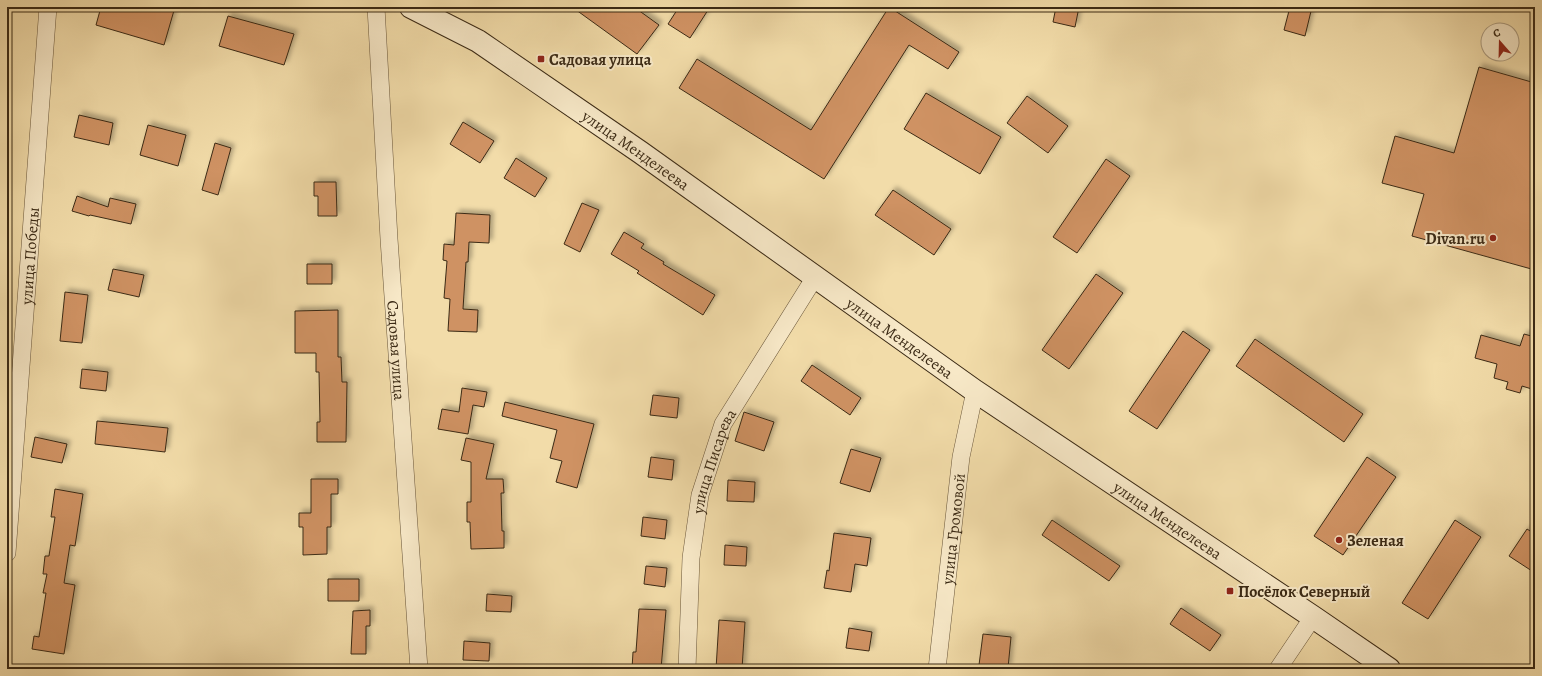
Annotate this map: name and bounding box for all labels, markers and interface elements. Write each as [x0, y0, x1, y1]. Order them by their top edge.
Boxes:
north arrow [1480, 22, 1520, 62]
text: С [1491, 25, 1503, 41]
place label: Садовая улица [549, 49, 652, 71]
marker: Садовая улица [536, 54, 546, 64]
street label: улица Менделеева [576, 105, 694, 196]
street label: улица Победы [16, 206, 45, 306]
place label: Divan.ru [1426, 228, 1485, 250]
marker: Divan.ru [1488, 233, 1498, 243]
street label: улица Менделеева [841, 292, 958, 384]
street label: Садовая улица [381, 300, 410, 402]
street label: улица Писарева [687, 404, 742, 516]
street label: улица Громовой [937, 472, 971, 587]
street label: улица Менделеева [1108, 476, 1227, 565]
place label: Зеленая [1347, 530, 1404, 552]
marker: Зеленая [1334, 535, 1344, 545]
place label: Посёлок Северный [1238, 581, 1370, 603]
marker: Посёлок Северный [1225, 586, 1235, 596]

